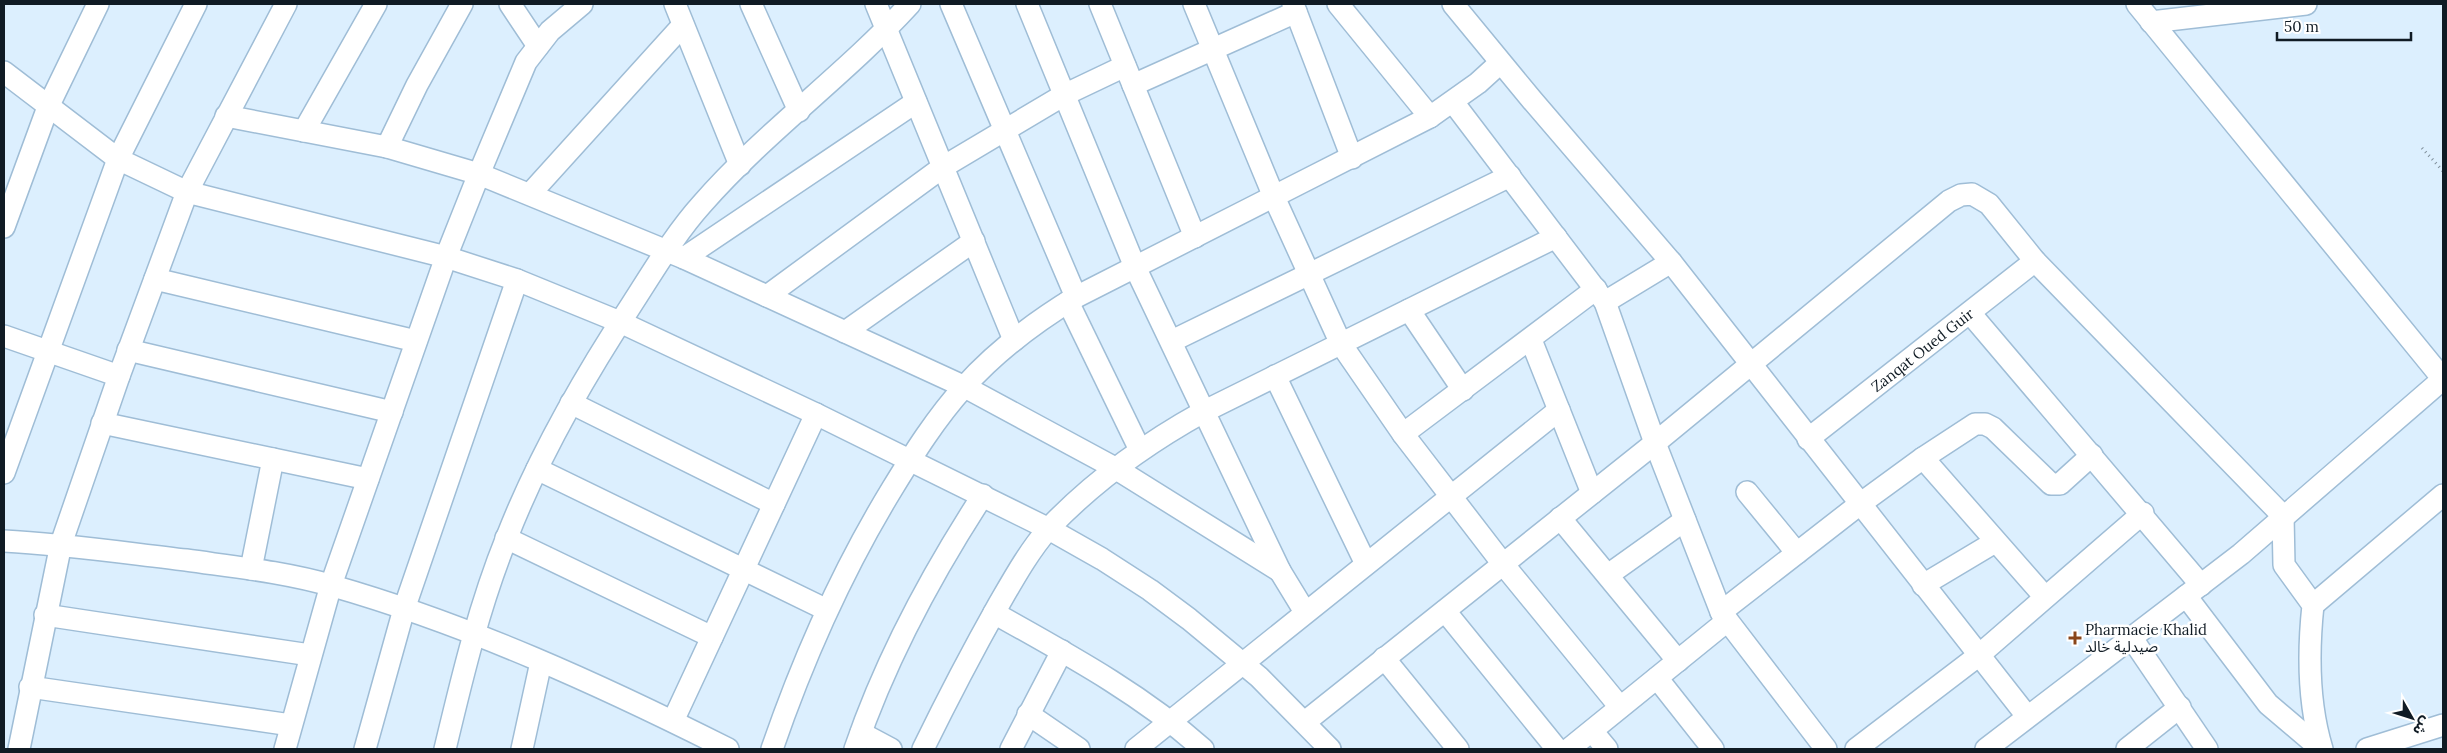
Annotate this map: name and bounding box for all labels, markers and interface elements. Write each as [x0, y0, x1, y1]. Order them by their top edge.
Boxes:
scale bar [2277, 10, 2411, 42]
text: 50 m [2284, 17, 2319, 36]
street label: Zanqat Oued Guir [1867, 303, 1978, 396]
place label: Pharmacie Khalid صيدلية خالد [2085, 620, 2207, 656]
marker: Pharmacie Khalid صيدلية خالد [2069, 632, 2081, 644]
north arrow [2387, 693, 2437, 743]
text: ش [2409, 713, 2435, 739]

